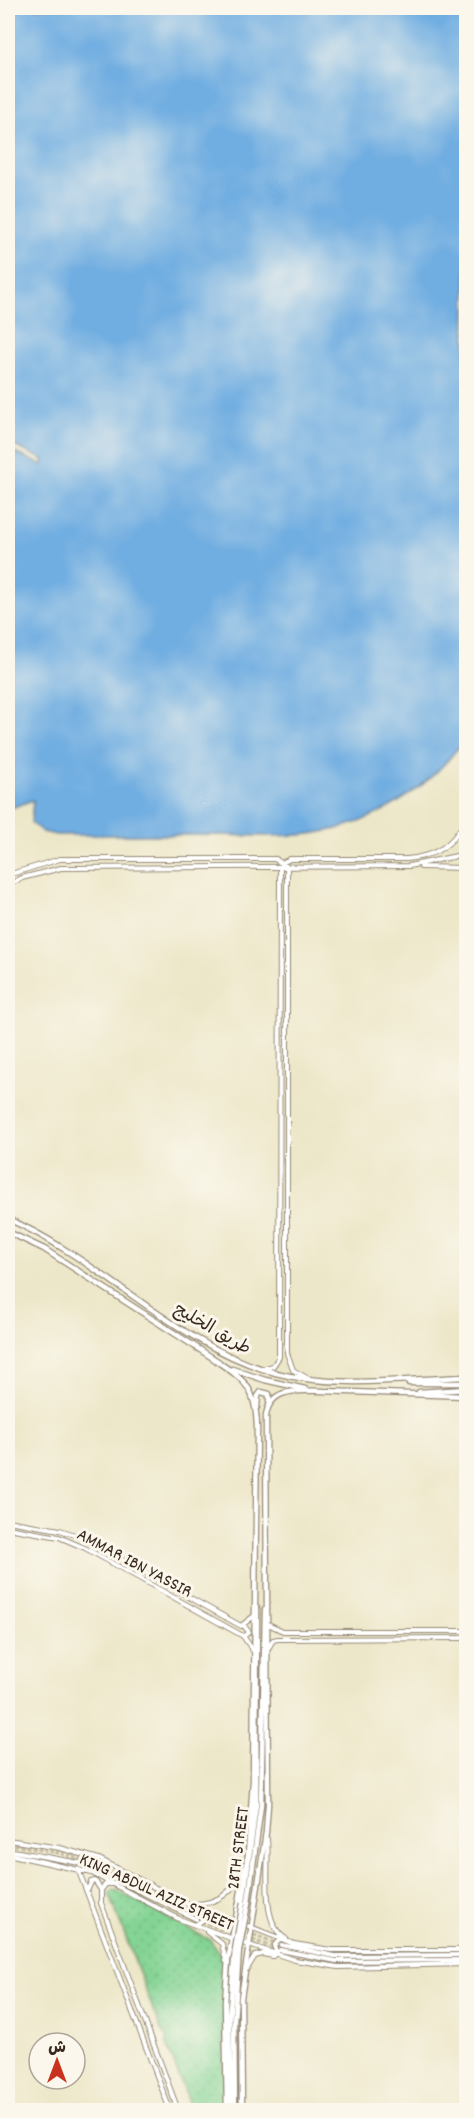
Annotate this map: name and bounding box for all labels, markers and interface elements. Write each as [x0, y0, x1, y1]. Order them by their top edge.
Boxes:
street label: طريق الخليج [169, 1298, 255, 1362]
street label: AMMAR IBN YASSIR [72, 1523, 196, 1605]
street label: 28TH STREET [222, 1806, 257, 1891]
street label: KING ABDUL AZIZ STREET [75, 1848, 237, 1939]
north arrow [27, 2031, 87, 2091]
text: ش [48, 2037, 66, 2060]

